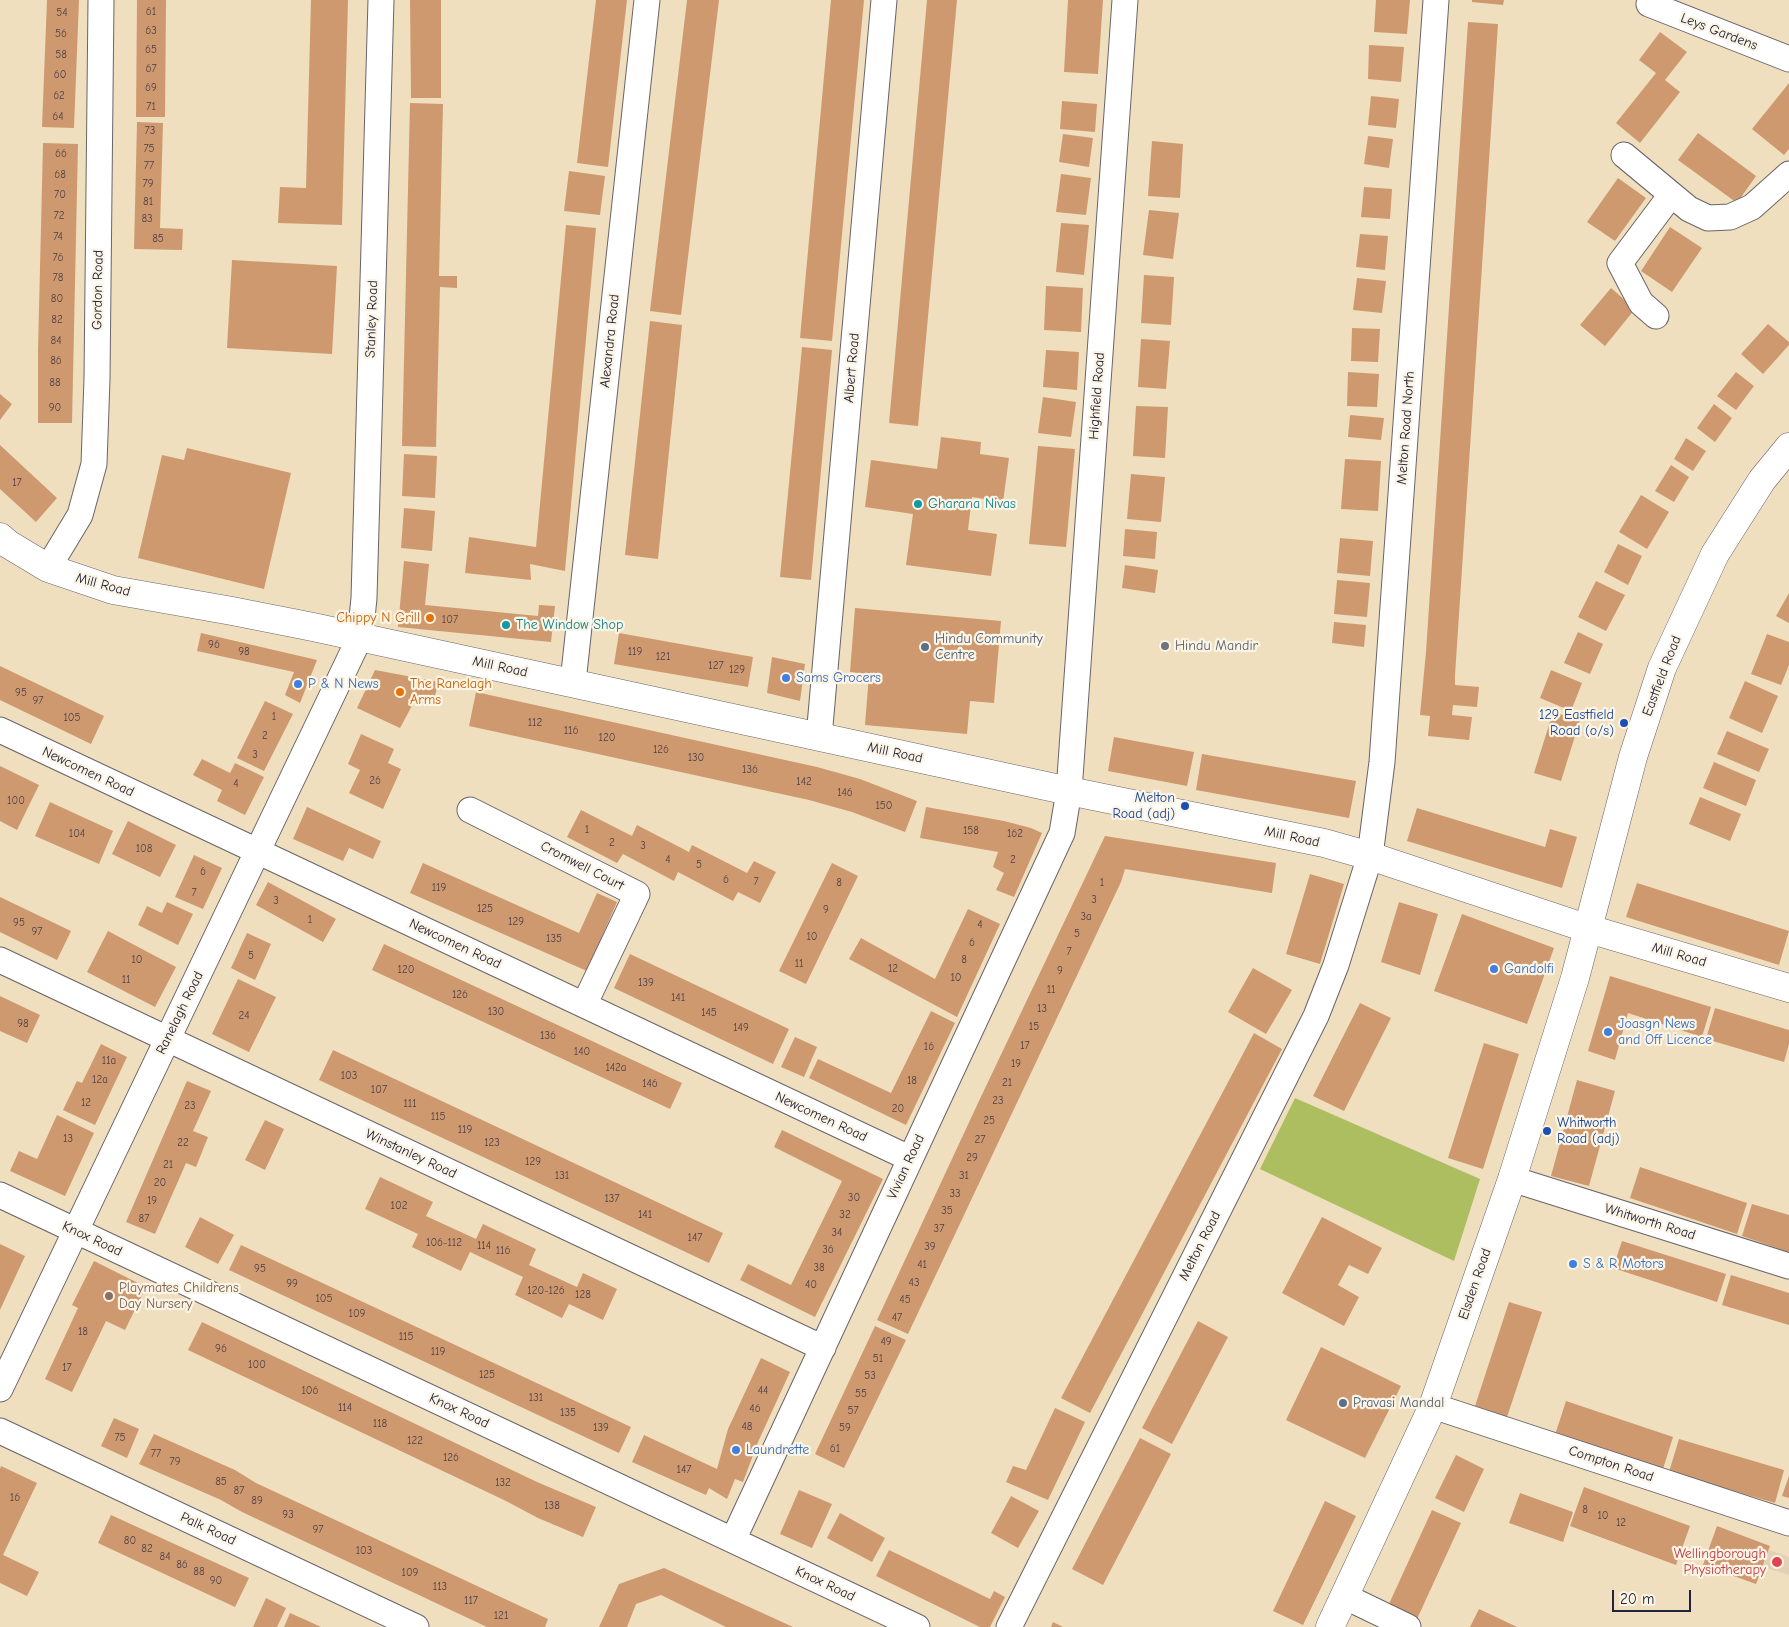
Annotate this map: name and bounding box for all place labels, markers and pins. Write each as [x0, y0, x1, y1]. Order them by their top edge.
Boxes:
place label: Gharana Nivas [928, 496, 1016, 512]
marker: Gharana Nivas [912, 498, 924, 510]
place label: Chippy N Grill [336, 610, 420, 626]
marker: Chippy N Grill [424, 612, 436, 624]
place label: The Window Shop [516, 617, 623, 633]
marker: The Window Shop [500, 619, 512, 631]
place label: Hindu Community Centre [935, 631, 1043, 664]
place label: Hindu Mandir [1175, 638, 1258, 654]
marker: Hindu Mandir [1159, 640, 1171, 652]
marker: Hindu Community Centre [919, 641, 931, 653]
place label: Sams Grocers [796, 670, 881, 686]
marker: Sams Grocers [780, 672, 792, 684]
place label: P & N News [308, 676, 379, 692]
place label: The Ranelagh Arms [410, 676, 492, 709]
marker: P & N News [292, 678, 304, 690]
marker: The Ranelagh Arms [394, 686, 406, 698]
place label: 129 Eastfield Road (o/s) [1539, 707, 1614, 740]
marker: 129 Eastfield Road (o/s) [1618, 717, 1630, 729]
place label: Melton Road (adj) [1112, 790, 1175, 822]
marker: Melton Road (adj) [1179, 800, 1191, 812]
place label: Gandolfi [1504, 961, 1554, 977]
marker: Gandolfi [1488, 963, 1500, 975]
place label: Joasgn News and Off Licence [1618, 1016, 1712, 1048]
marker: Joasgn News and Off Licence [1602, 1026, 1614, 1038]
place label: Whitworth Road (adj) [1557, 1115, 1620, 1148]
marker: Whitworth Road (adj) [1541, 1125, 1553, 1137]
place label: S & R Motors [1583, 1256, 1664, 1272]
marker: S & R Motors [1567, 1258, 1579, 1270]
place label: Playmates Childrens Day Nursery [119, 1280, 239, 1312]
marker: Playmates Childrens Day Nursery [103, 1290, 115, 1302]
place label: Pravasi Mandal [1353, 1395, 1444, 1411]
marker: Pravasi Mandal [1337, 1397, 1349, 1409]
place label: Laundrette [746, 1442, 809, 1458]
marker: Laundrette [730, 1444, 742, 1456]
place label: Wellingborough Physiotherapy [1674, 1546, 1766, 1578]
marker: Wellingborough Physiotherapy [1770, 1555, 1784, 1569]

